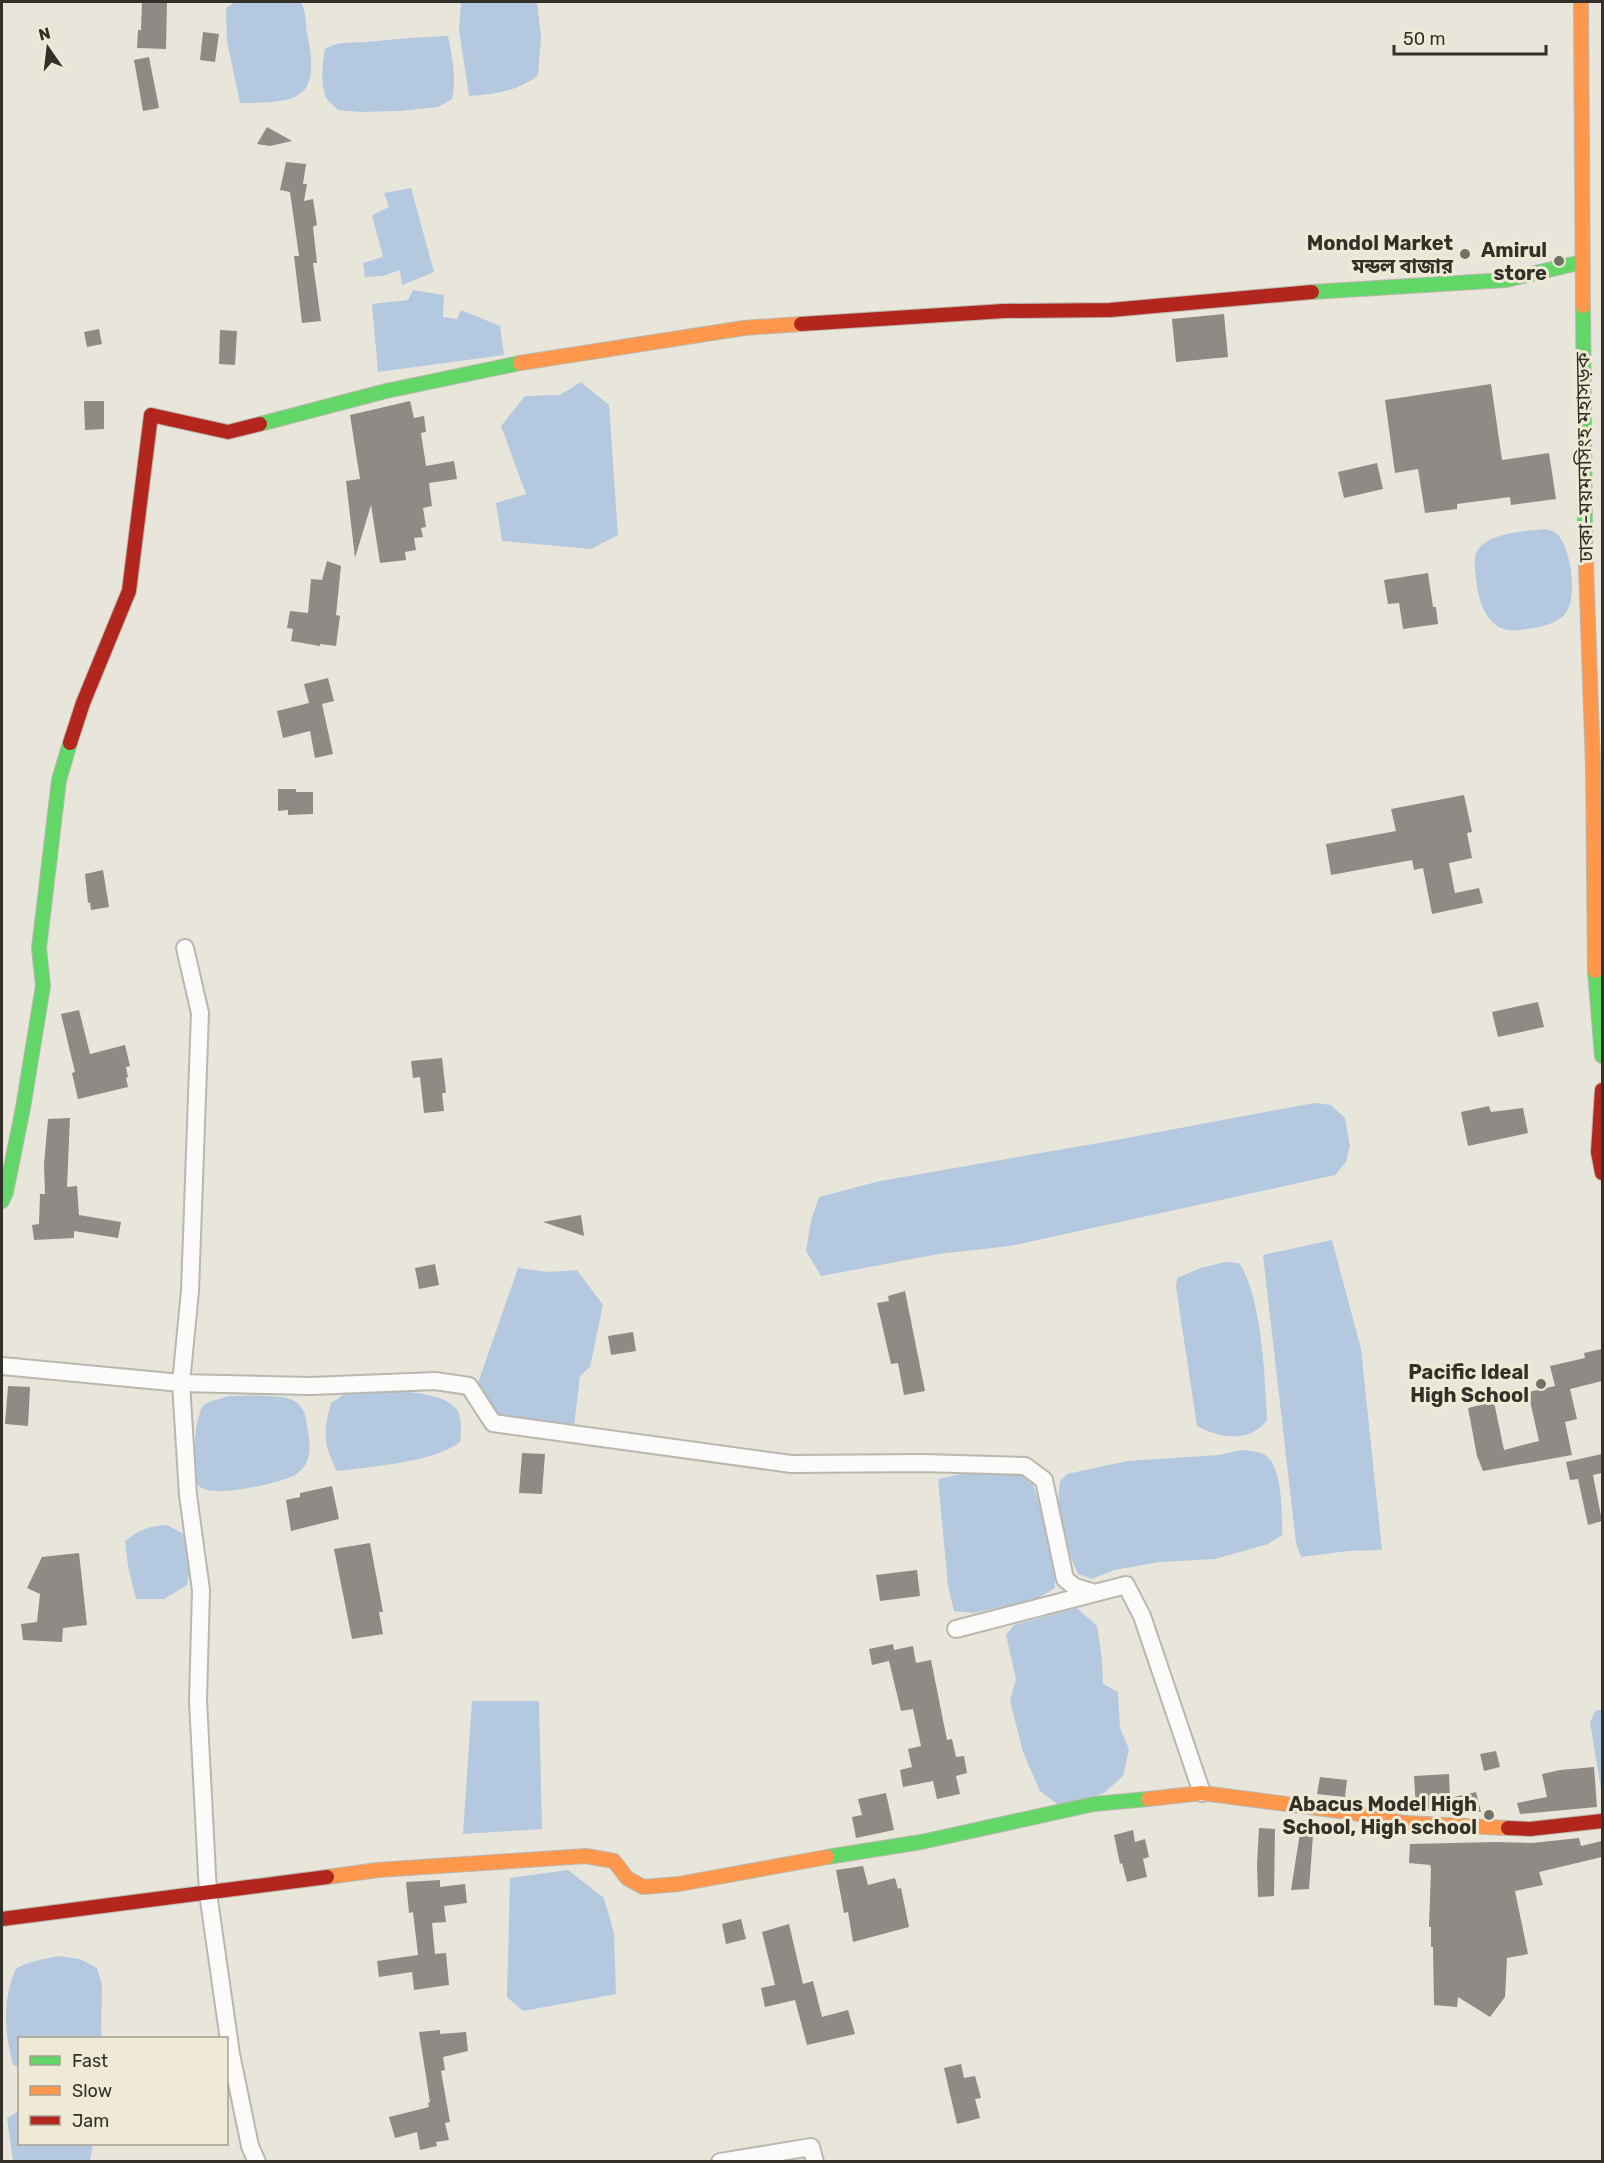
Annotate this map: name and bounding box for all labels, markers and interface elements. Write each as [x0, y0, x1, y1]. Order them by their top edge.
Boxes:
north arrow [18, 18, 78, 78]
scale bar [1394, 18, 1546, 56]
text: N [37, 23, 52, 45]
text: 50 m [1403, 28, 1446, 50]
place label: Mondol Market মন্ডল বাজার [1307, 231, 1454, 278]
place label: Amirul store [1481, 238, 1547, 285]
marker: Mondol Market মন্ডল বাজার [1458, 247, 1472, 261]
marker: Amirul store [1552, 254, 1566, 268]
street label: ঢাকা-ময়মনসিংহ মহাসড়ক [1570, 351, 1598, 563]
place label: Pacific Ideal High School [1408, 1360, 1529, 1407]
marker: Pacific Ideal High School [1534, 1377, 1548, 1391]
place label: Abacus Model High School, High school [1282, 1792, 1477, 1839]
marker: Abacus Model High School, High school [1482, 1808, 1496, 1822]
legend [18, 2037, 228, 2145]
text: Fast [72, 2050, 108, 2072]
text: Slow [72, 2080, 112, 2102]
text: Jam [72, 2110, 109, 2132]

